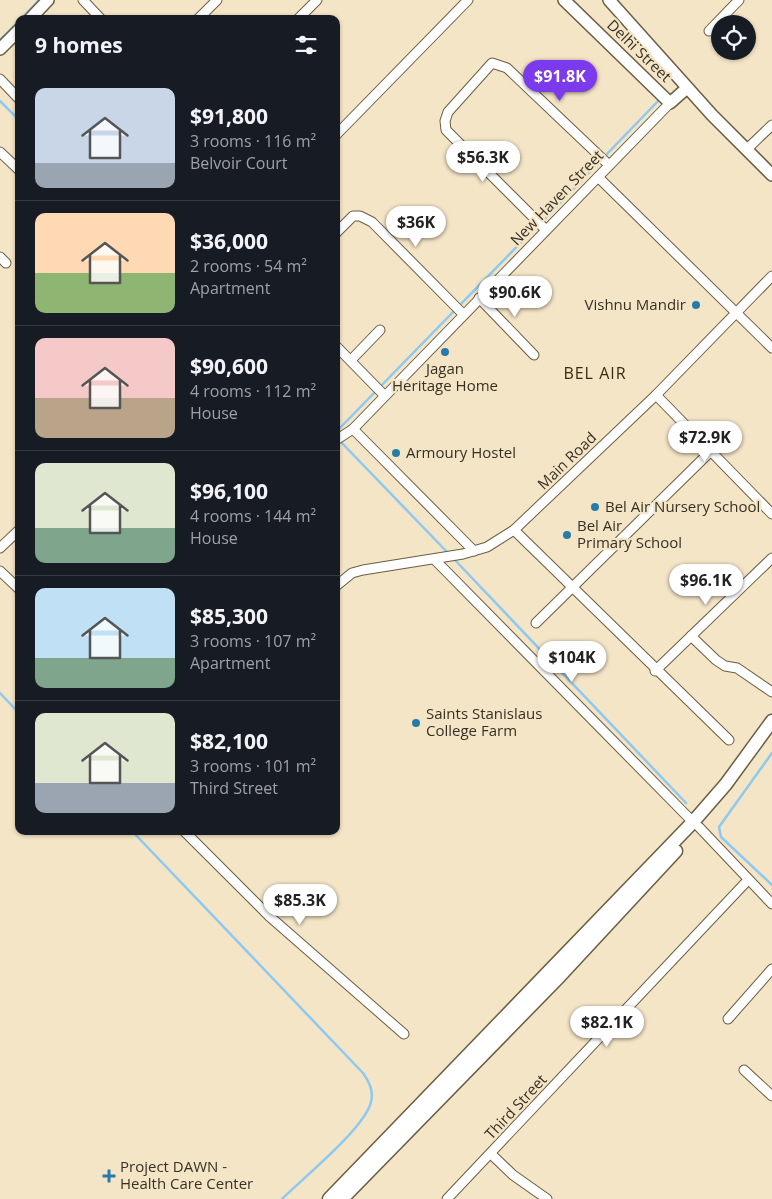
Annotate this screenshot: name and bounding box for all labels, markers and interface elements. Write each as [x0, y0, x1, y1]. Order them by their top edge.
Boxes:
street label: Delhi Street [603, 15, 676, 86]
map controls [711, 15, 756, 60]
button: locate [711, 15, 756, 60]
text: 9 homes [35, 31, 123, 59]
icon: filters [292, 31, 320, 59]
pin: $91.8K [519, 59, 601, 102]
text: $91.8K [534, 65, 586, 87]
text: $91,800 [190, 102, 268, 130]
icon: home [75, 108, 135, 168]
text: 3 rooms · 116 m² [190, 130, 316, 152]
pin: $56.3K [442, 140, 524, 183]
street label: New Haven Street [505, 145, 607, 249]
text: $56.3K [457, 146, 509, 168]
text: Belvoir Court [190, 152, 287, 174]
pin: $36K [386, 206, 446, 248]
text: $36K [397, 211, 435, 233]
text: $36,000 [190, 227, 268, 255]
icon: home [75, 233, 135, 293]
text: 2 rooms · 54 m² [190, 255, 307, 277]
pin: $90.6K [474, 276, 556, 318]
text: Apartment [190, 277, 270, 299]
text: $90.6K [489, 281, 541, 303]
place label: Vishnu Mandir [585, 294, 686, 314]
marker: Vishnu Mandir [690, 299, 702, 311]
marker: Jagan Heritage Home [439, 346, 451, 358]
text: $90,600 [190, 352, 268, 380]
icon: home [75, 358, 135, 418]
place label: Jagan Heritage Home [392, 358, 498, 395]
district label: BEL AIR [563, 362, 627, 384]
text: 4 rooms · 112 m² [190, 380, 316, 402]
text: House [190, 402, 238, 424]
pin: $72.9K [664, 420, 746, 463]
text: $72.9K [679, 426, 731, 448]
street label: Main Road [533, 427, 600, 493]
place label: Armoury Hostel [406, 442, 516, 462]
marker: Armoury Hostel [390, 447, 402, 459]
text: $96,100 [190, 477, 268, 505]
icon: home [75, 483, 135, 543]
place label: Bel Air Nursery School [605, 496, 760, 516]
marker: Bel Air Nursery School [589, 501, 601, 513]
text: 4 rooms · 144 m² [190, 505, 316, 527]
place label: Bel Air Primary School [577, 515, 682, 552]
text: House [190, 527, 238, 549]
marker: Bel Air Primary School [561, 529, 573, 541]
pin: $96.1K [665, 564, 747, 606]
text: $96.1K [680, 569, 732, 591]
text: $85,300 [190, 602, 268, 630]
icon: home [75, 608, 135, 668]
text: 3 rooms · 107 m² [190, 630, 316, 652]
pin: $104K [537, 640, 607, 683]
text: $104K [548, 646, 596, 668]
text: Apartment [190, 652, 270, 674]
place label: Saints Stanislaus College Farm [426, 703, 542, 740]
marker: Saints Stanislaus College Farm [410, 717, 422, 729]
text: $82,100 [190, 727, 268, 755]
icon: home [75, 733, 135, 793]
text: 3 rooms · 101 m² [190, 755, 316, 777]
text: Third Street [190, 777, 278, 799]
pin: $85.3K [259, 884, 341, 926]
text: $85.3K [274, 889, 326, 911]
pin: $82.1K [566, 1006, 648, 1048]
text: $82.1K [581, 1011, 633, 1033]
street label: Third Street [480, 1069, 551, 1143]
place label: Project DAWN - Health Care Center [120, 1156, 253, 1193]
marker: Project DAWN - Health Care Center [102, 1169, 116, 1183]

